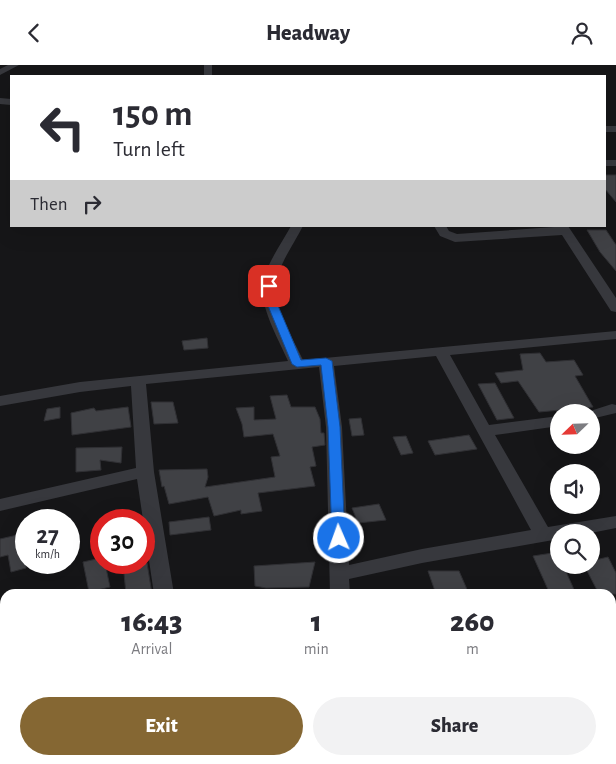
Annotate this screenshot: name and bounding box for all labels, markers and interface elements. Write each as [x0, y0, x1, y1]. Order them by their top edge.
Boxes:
icon: back [20, 19, 48, 47]
icon: person [568, 19, 596, 47]
text: Headway [266, 22, 350, 44]
icon: left [30, 95, 95, 160]
text: 150 m [113, 97, 193, 132]
text: Turn left [113, 138, 185, 160]
icon: right [78, 190, 106, 218]
text: Then [30, 195, 68, 214]
pin [248, 265, 290, 307]
icon: arrive [255, 272, 283, 300]
north arrow [550, 404, 600, 454]
map controls [550, 404, 600, 574]
button: sound [550, 464, 600, 514]
speed limit sign: 30 [90, 509, 155, 574]
position arrow [312, 511, 364, 563]
text: 27 [36, 523, 59, 548]
button: search [550, 524, 600, 574]
text: km/h [35, 548, 60, 560]
text: 16:43 [121, 607, 182, 637]
text: 1 [311, 607, 322, 637]
text: 260 [450, 607, 495, 637]
text: Arrival [131, 641, 172, 657]
text: min [304, 641, 329, 657]
text: m [466, 641, 479, 657]
button: Exit [20, 697, 303, 755]
button: Share [313, 697, 596, 755]

